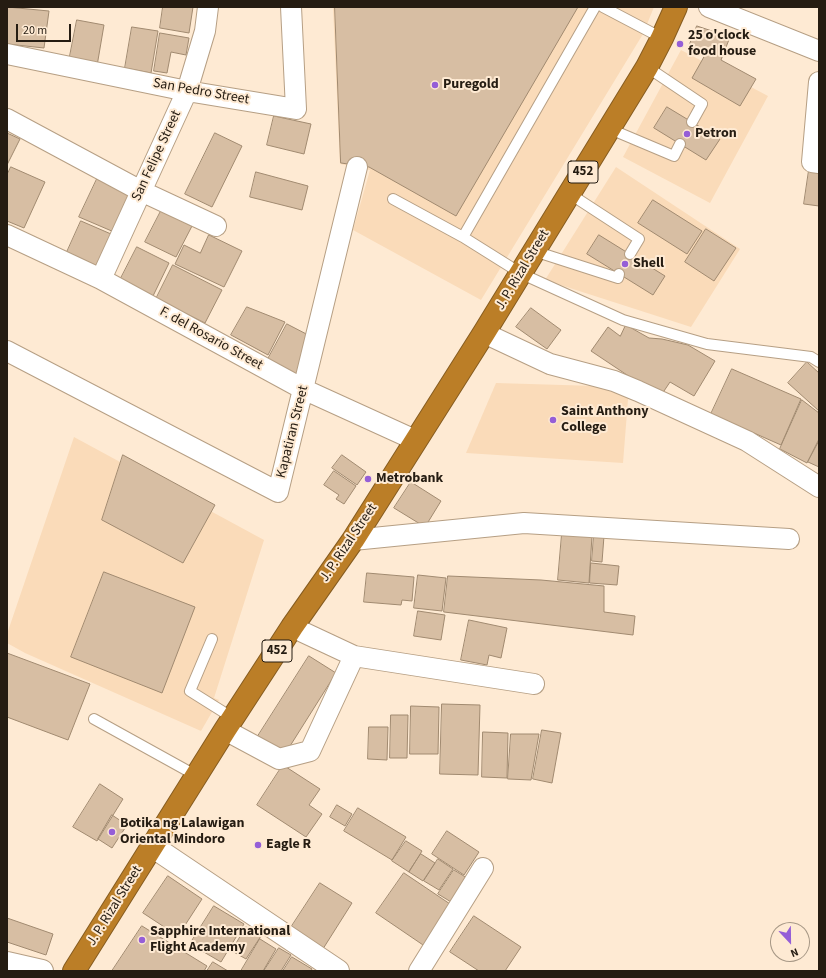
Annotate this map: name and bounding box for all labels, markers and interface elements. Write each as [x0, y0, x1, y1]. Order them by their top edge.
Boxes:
scale bar [18, 16, 73, 42]
text: 20 m [23, 22, 47, 39]
place label: 25 o'clock food house [688, 28, 756, 60]
marker: 25 o'clock food house [675, 39, 685, 49]
street label: San Pedro Street [152, 75, 250, 109]
place label: Puregold [443, 77, 499, 93]
marker: Puregold [430, 80, 440, 90]
street label: San Felipe Street [129, 108, 185, 204]
place label: Petron [695, 126, 737, 142]
marker: Petron [682, 129, 692, 139]
road number: 452 [568, 161, 598, 183]
street label: J. P. Rizal Street [492, 227, 554, 313]
place label: Shell [633, 256, 664, 272]
marker: Shell [620, 259, 630, 269]
street label: F. del Rosario Street [156, 304, 266, 374]
street label: Kapatiran Street [273, 384, 313, 480]
place label: Saint Anthony College [561, 404, 649, 436]
marker: Saint Anthony College [548, 415, 558, 425]
place label: Metrobank [376, 471, 443, 487]
marker: Metrobank [363, 474, 373, 484]
street label: J. P. Rizal Street [317, 501, 381, 585]
road number: 452 [262, 640, 292, 662]
place label: Botika ng Lalawigan Oriental Mindoro [120, 816, 244, 848]
marker: Botika ng Lalawigan Oriental Mindoro [107, 827, 117, 837]
place label: Eagle R [266, 837, 311, 853]
marker: Eagle R [253, 840, 263, 850]
street label: J. P. Rizal Street [84, 863, 146, 949]
north arrow [770, 922, 810, 962]
place label: Sapphire International Flight Academy [150, 924, 290, 956]
marker: Sapphire International Flight Academy [137, 935, 147, 945]
text: N [788, 944, 801, 961]

